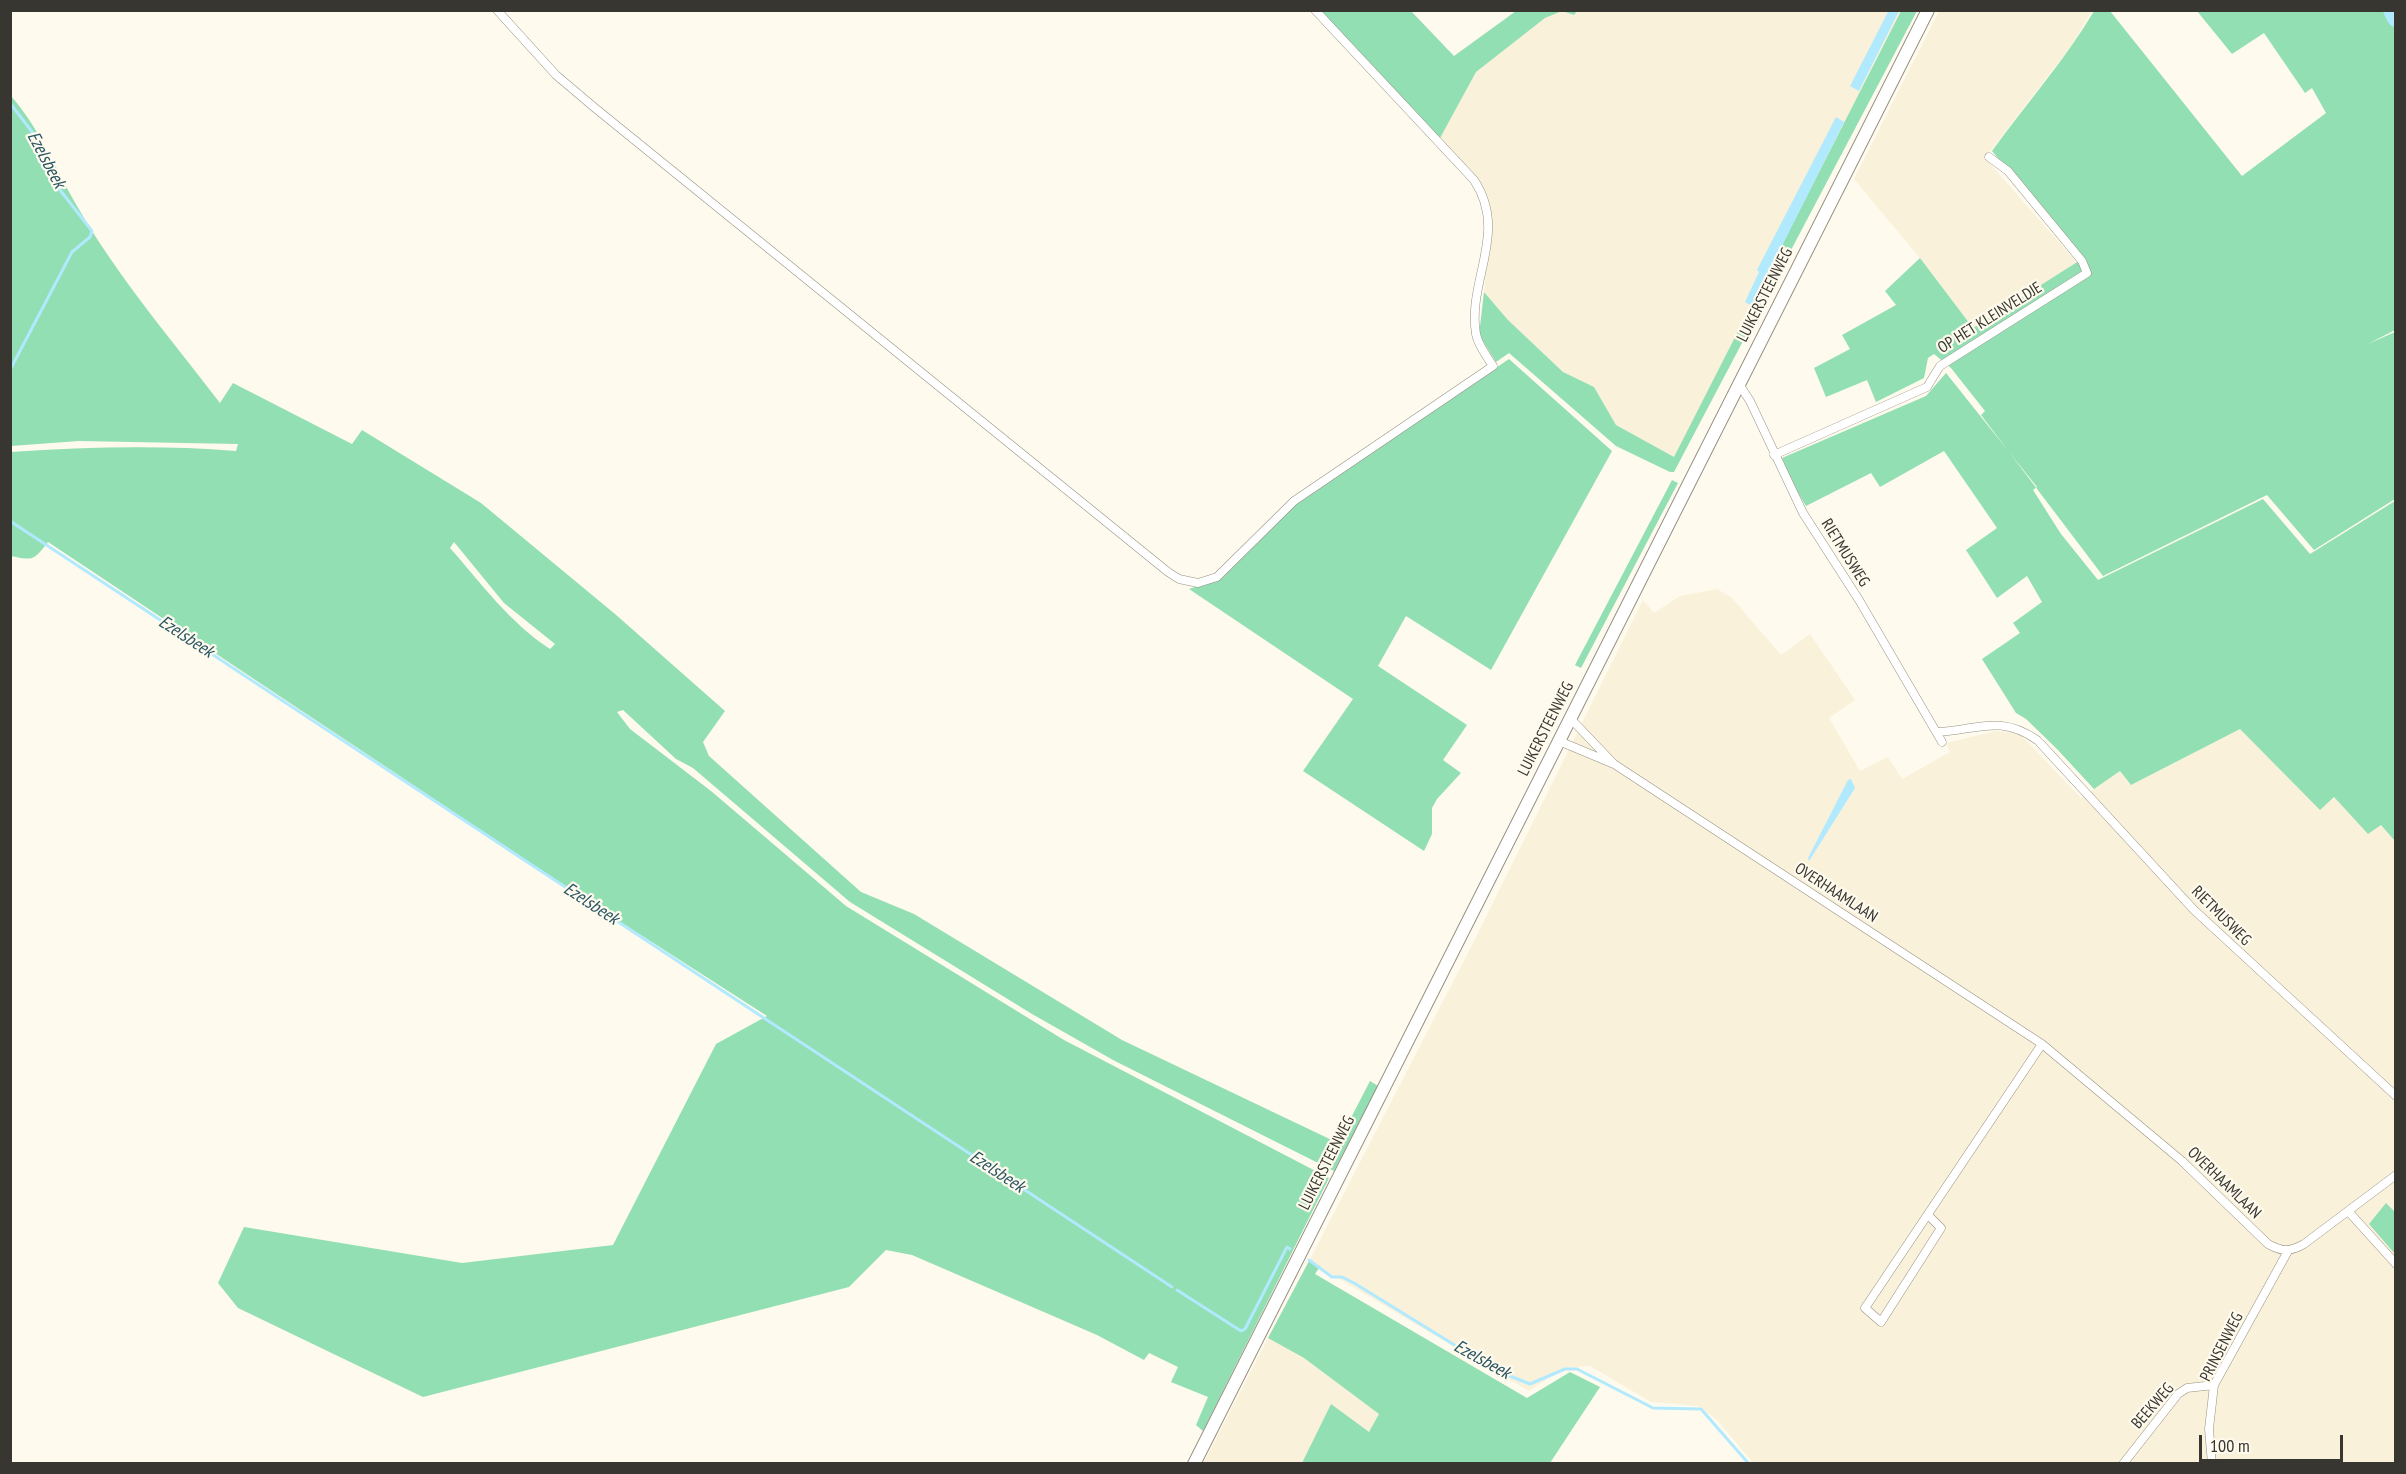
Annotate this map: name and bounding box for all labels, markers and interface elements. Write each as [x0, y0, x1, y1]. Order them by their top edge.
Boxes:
water label: Ezelsbeek [22, 128, 70, 192]
street label: LUIKERSTEENWEG [1733, 245, 1797, 345]
street label: OP HET KLEINVELDJE [1934, 278, 2046, 358]
street label: RIETMUSWEG [1817, 516, 1873, 590]
water label: Ezelsbeek [154, 611, 218, 663]
street label: LUIKERSTEENWEG [1514, 679, 1578, 779]
street label: OVERHAAMLAAN [1791, 859, 1881, 927]
water label: Ezelsbeek [559, 878, 623, 930]
street label: RIETMUSWEG [2187, 882, 2255, 950]
street label: LUIKERSTEENWEG [1295, 1113, 1359, 1213]
street label: OVERHAAMLAAN [2183, 1143, 2265, 1223]
water label: Ezelsbeek [965, 1146, 1029, 1198]
street label: PRINSENWEG [2196, 1309, 2248, 1385]
water label: Ezelsbeek [1450, 1336, 1514, 1384]
street label: BEEKWEG [2128, 1379, 2178, 1433]
scale bar [2202, 1423, 2346, 1461]
text: 100 m [2210, 1434, 2250, 1457]

